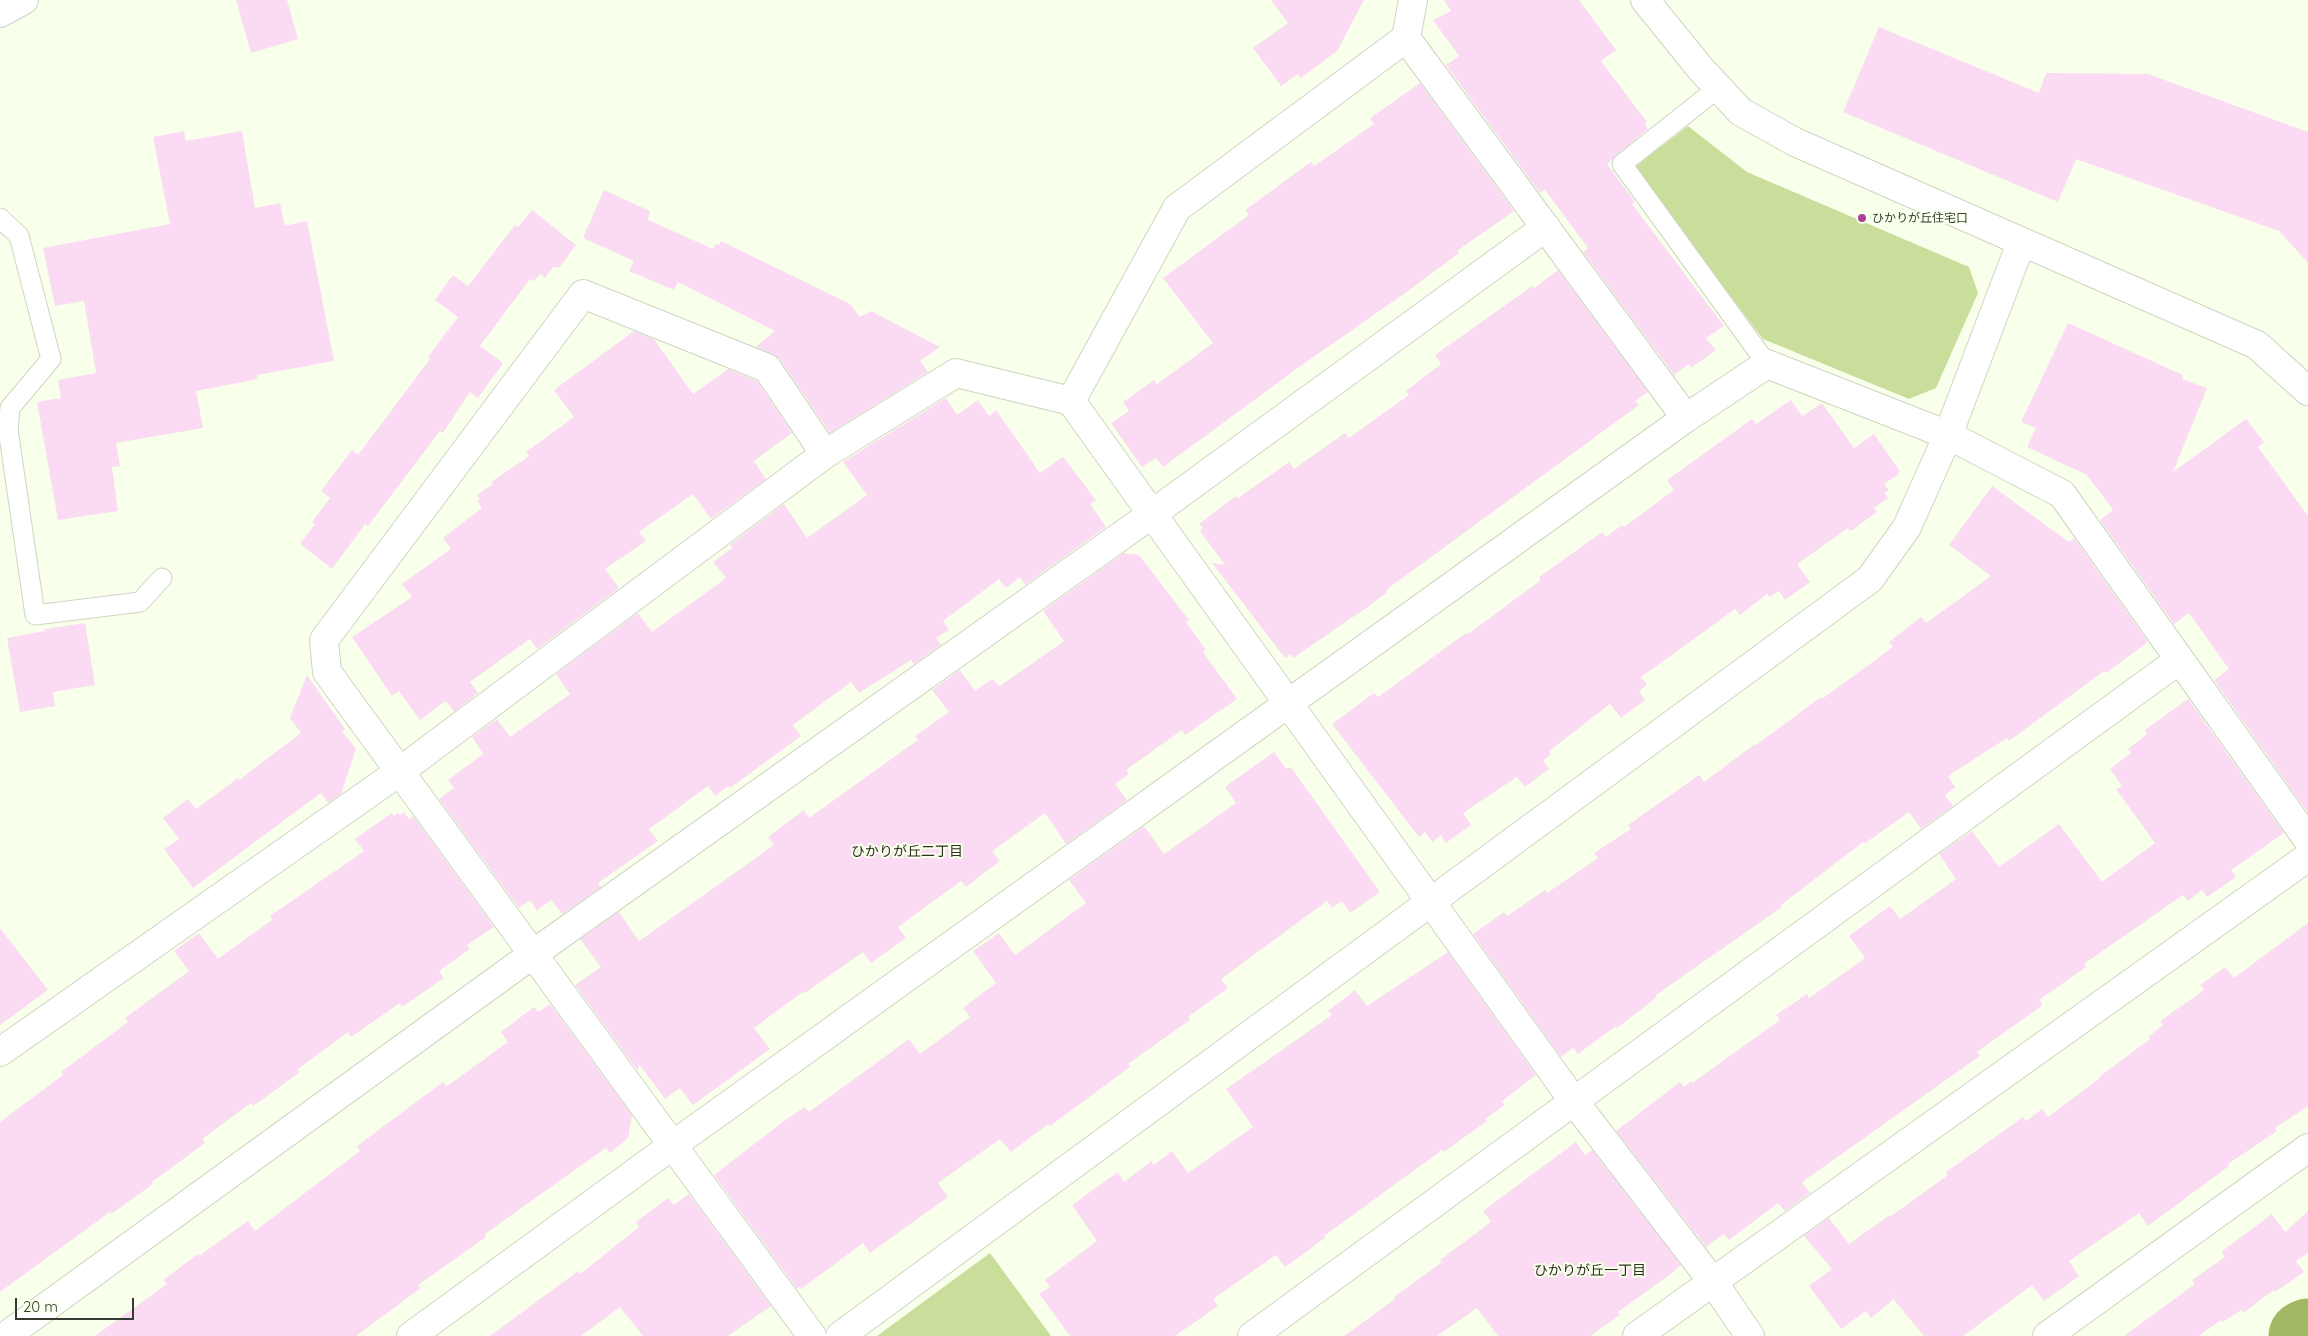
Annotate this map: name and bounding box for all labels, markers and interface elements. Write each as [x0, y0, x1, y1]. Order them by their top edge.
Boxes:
place label: ひかりが丘住宅口 [1872, 211, 1968, 225]
marker: ひかりが丘住宅口 [1856, 212, 1868, 224]
district label: ひかりが丘二丁目 [851, 844, 963, 860]
district label: ひかりが丘一丁目 [1534, 1263, 1646, 1279]
scale bar [18, 1288, 136, 1320]
text: 20 m [23, 1297, 58, 1316]

